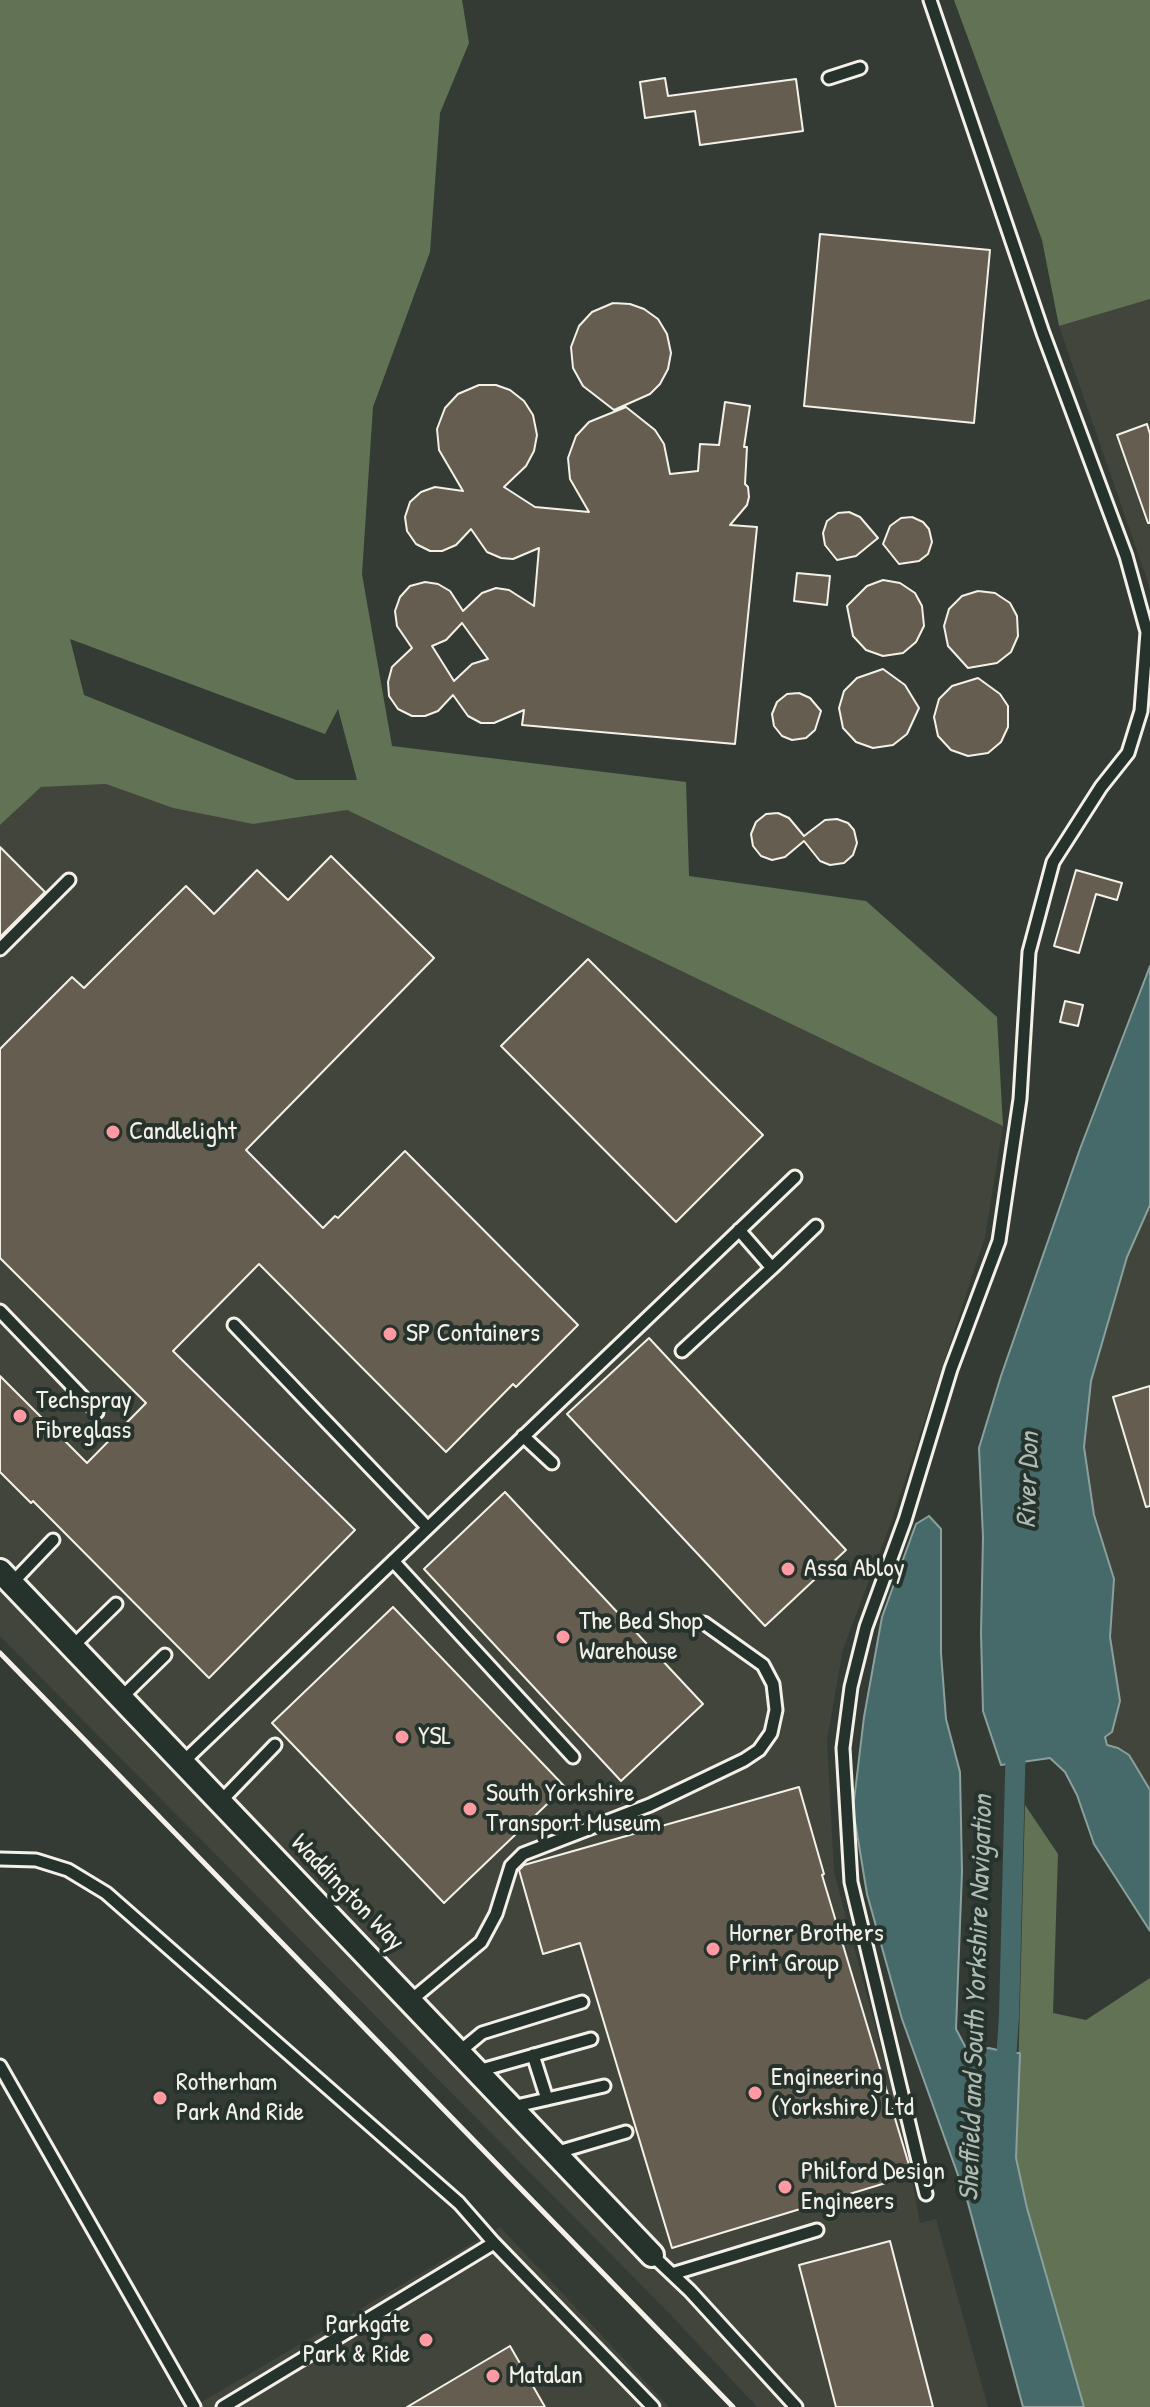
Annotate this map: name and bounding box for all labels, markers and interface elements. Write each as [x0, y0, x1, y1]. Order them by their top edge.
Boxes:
place label: Candlelight [129, 1116, 237, 1148]
marker: Candlelight [104, 1123, 122, 1141]
place label: SP Containers [406, 1318, 540, 1350]
marker: SP Containers [381, 1325, 399, 1343]
place label: Techspray Fibreglass [36, 1385, 132, 1446]
marker: Techspray Fibreglass [11, 1407, 29, 1425]
water label: River Don [1011, 1432, 1047, 1528]
place label: Assa Abloy [804, 1553, 905, 1585]
marker: Assa Abloy [779, 1560, 797, 1578]
place label: The Bed Shop Warehouse [579, 1606, 703, 1668]
marker: The Bed Shop Warehouse [554, 1628, 572, 1646]
place label: YSL [418, 1721, 451, 1753]
marker: YSL [393, 1728, 411, 1746]
place label: South Yorkshire Transport Museum [486, 1778, 661, 1840]
water label: Sheffield and South Yorkshire Navigation [953, 1794, 1001, 2202]
marker: South Yorkshire Transport Museum [461, 1800, 479, 1818]
street label: Waddington Way [284, 1828, 410, 1958]
place label: Horner Brothers Print Group [729, 1918, 884, 1980]
marker: Horner Brothers Print Group [704, 1940, 722, 1958]
place label: Engineering (Yorkshire) Ltd [771, 2062, 914, 2124]
place label: Rotherham Park And Ride [176, 2067, 304, 2128]
marker: Engineering (Yorkshire) Ltd [746, 2084, 764, 2102]
marker: Rotherham Park And Ride [151, 2089, 169, 2107]
place label: Philford Design Engineers [801, 2156, 945, 2218]
marker: Philford Design Engineers [776, 2178, 794, 2196]
place label: Parkgate Park & Ride [303, 2309, 410, 2370]
marker: Parkgate Park & Ride [417, 2331, 435, 2349]
place label: Matalan [509, 2360, 583, 2392]
marker: Matalan [484, 2367, 502, 2385]

